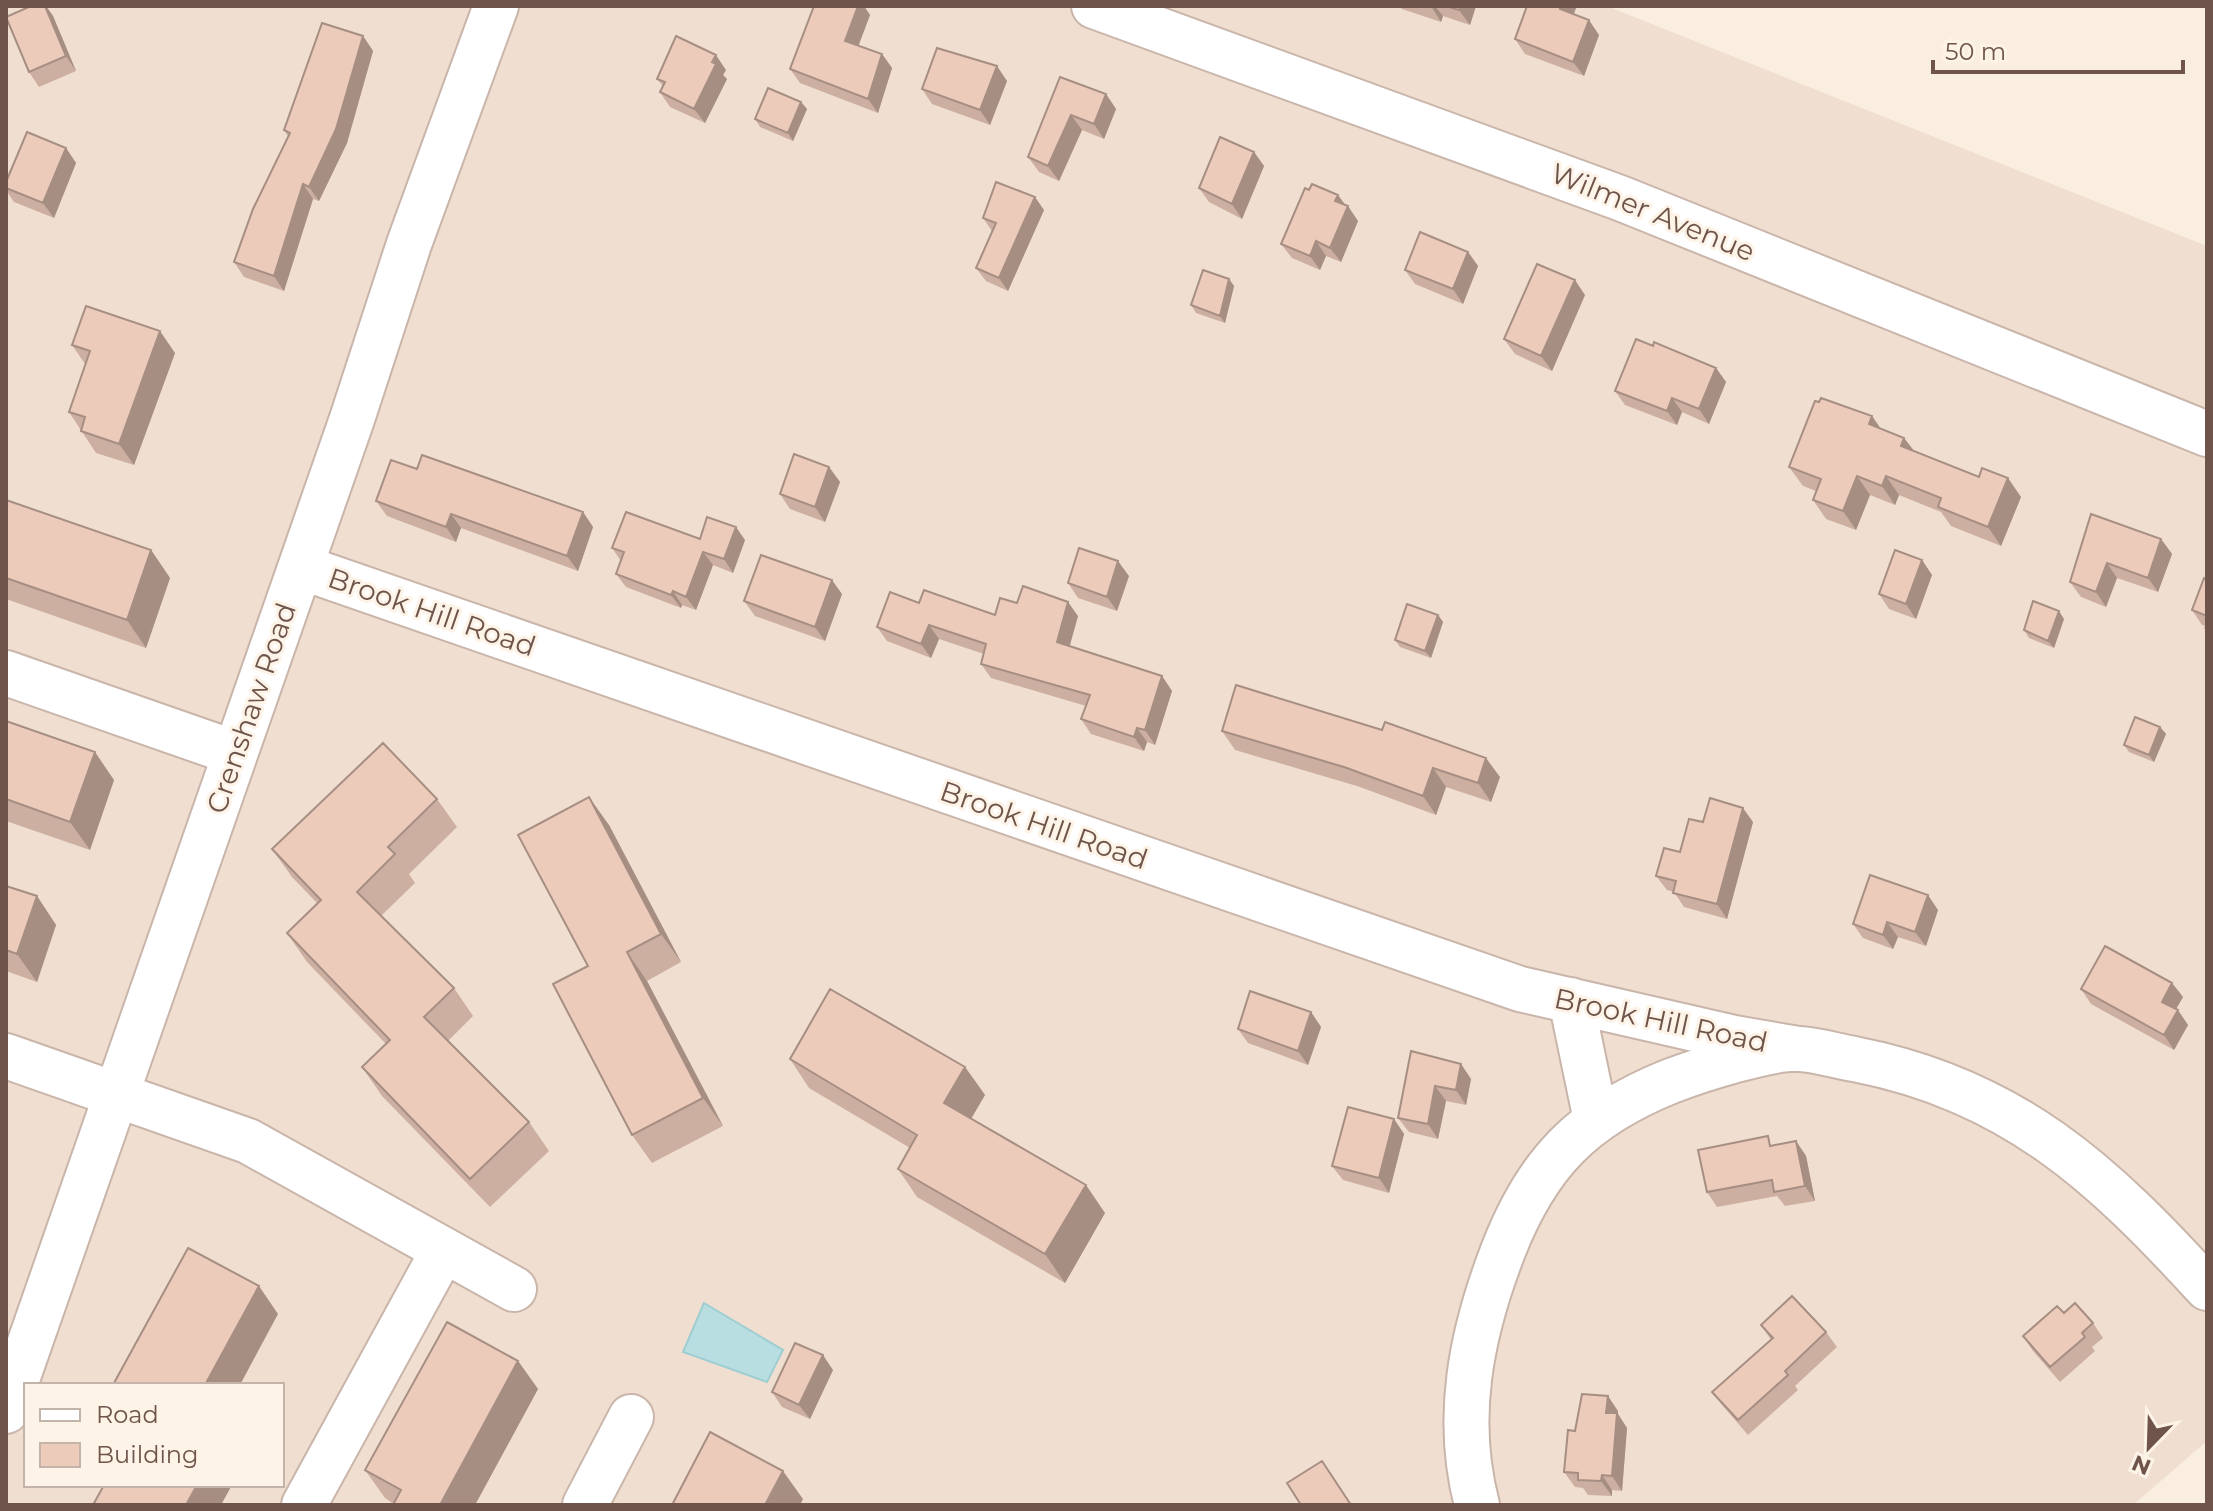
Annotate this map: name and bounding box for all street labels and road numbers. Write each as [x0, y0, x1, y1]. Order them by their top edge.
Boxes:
street label: Wilmer Avenue [1546, 156, 1760, 268]
street label: Brook Hill Road [324, 561, 540, 663]
street label: Crenshaw Road [199, 598, 303, 818]
street label: Brook Hill Road [936, 774, 1152, 876]
street label: Brook Hill Road [1551, 981, 1771, 1059]

